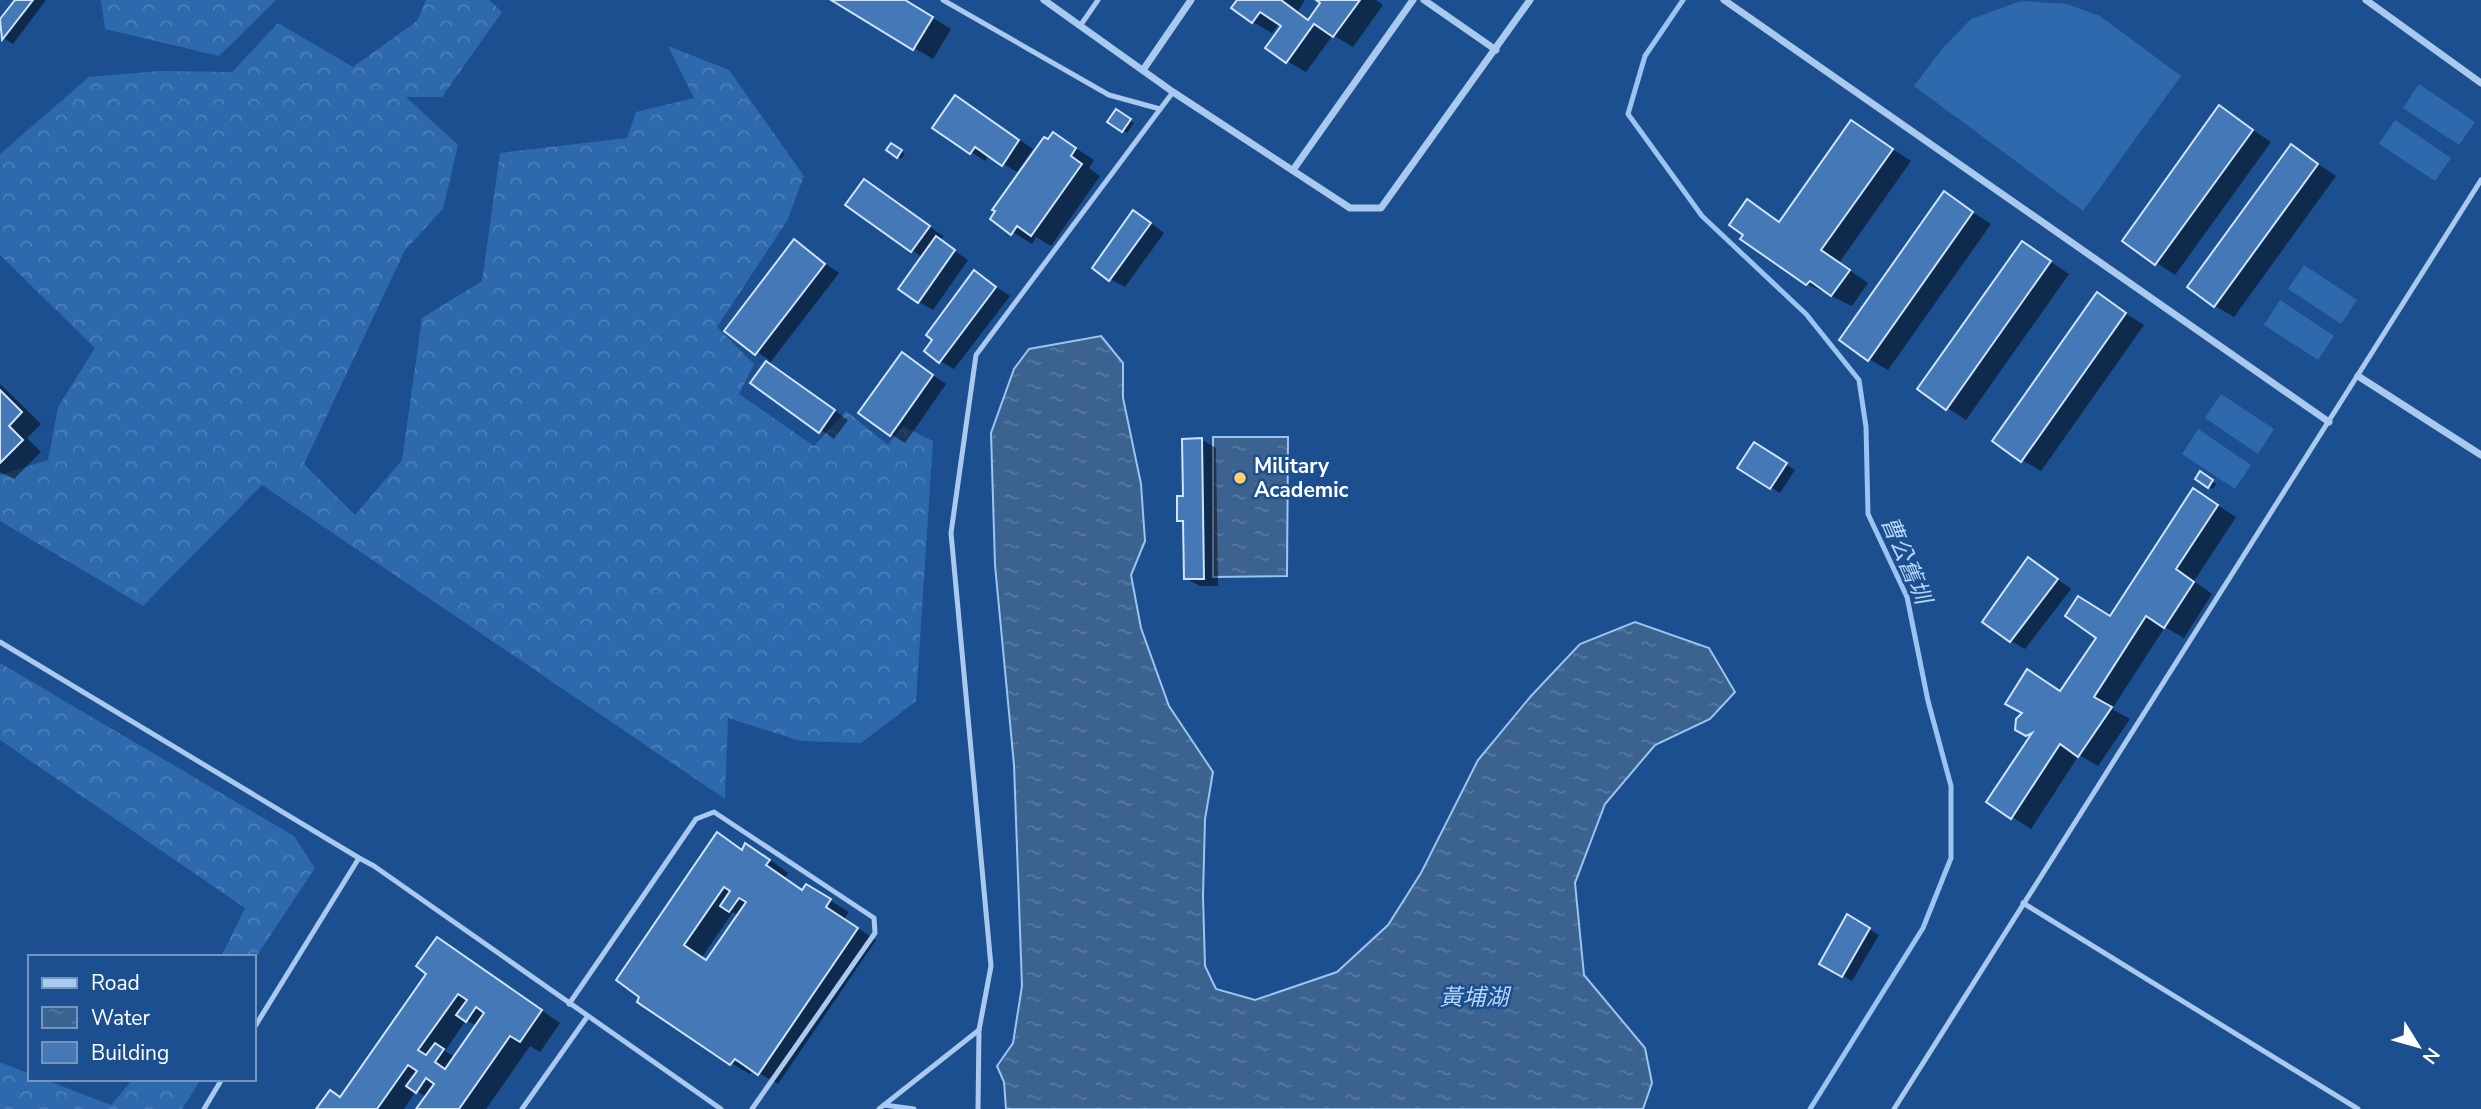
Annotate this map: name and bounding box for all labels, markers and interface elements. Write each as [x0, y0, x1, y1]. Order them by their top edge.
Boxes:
place label: Military Academic [1254, 452, 1349, 504]
marker: Military Academic [1232, 470, 1248, 486]
water label: 曹公舊圳 [1874, 512, 1939, 611]
legend [28, 955, 256, 1081]
text: Road [91, 969, 140, 997]
water label: 黃埔湖 [1440, 982, 1512, 1013]
text: Water [91, 1004, 150, 1032]
north arrow [2383, 1011, 2453, 1081]
text: Building [91, 1039, 169, 1067]
text: N [2416, 1042, 2445, 1069]

